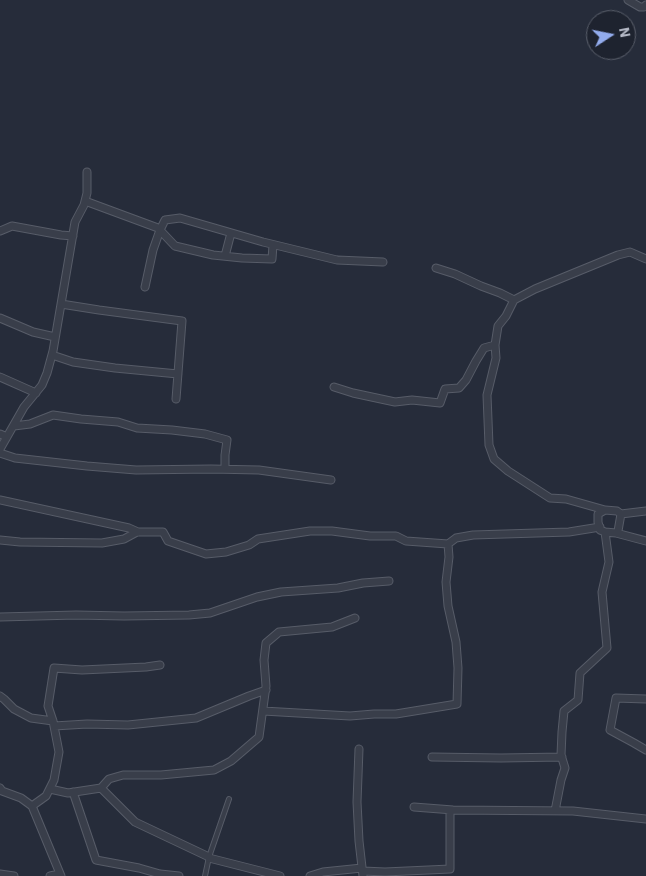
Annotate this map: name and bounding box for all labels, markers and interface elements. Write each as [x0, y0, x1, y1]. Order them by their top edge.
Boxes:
north arrow [586, 10, 636, 60]
text: N [615, 26, 635, 39]

